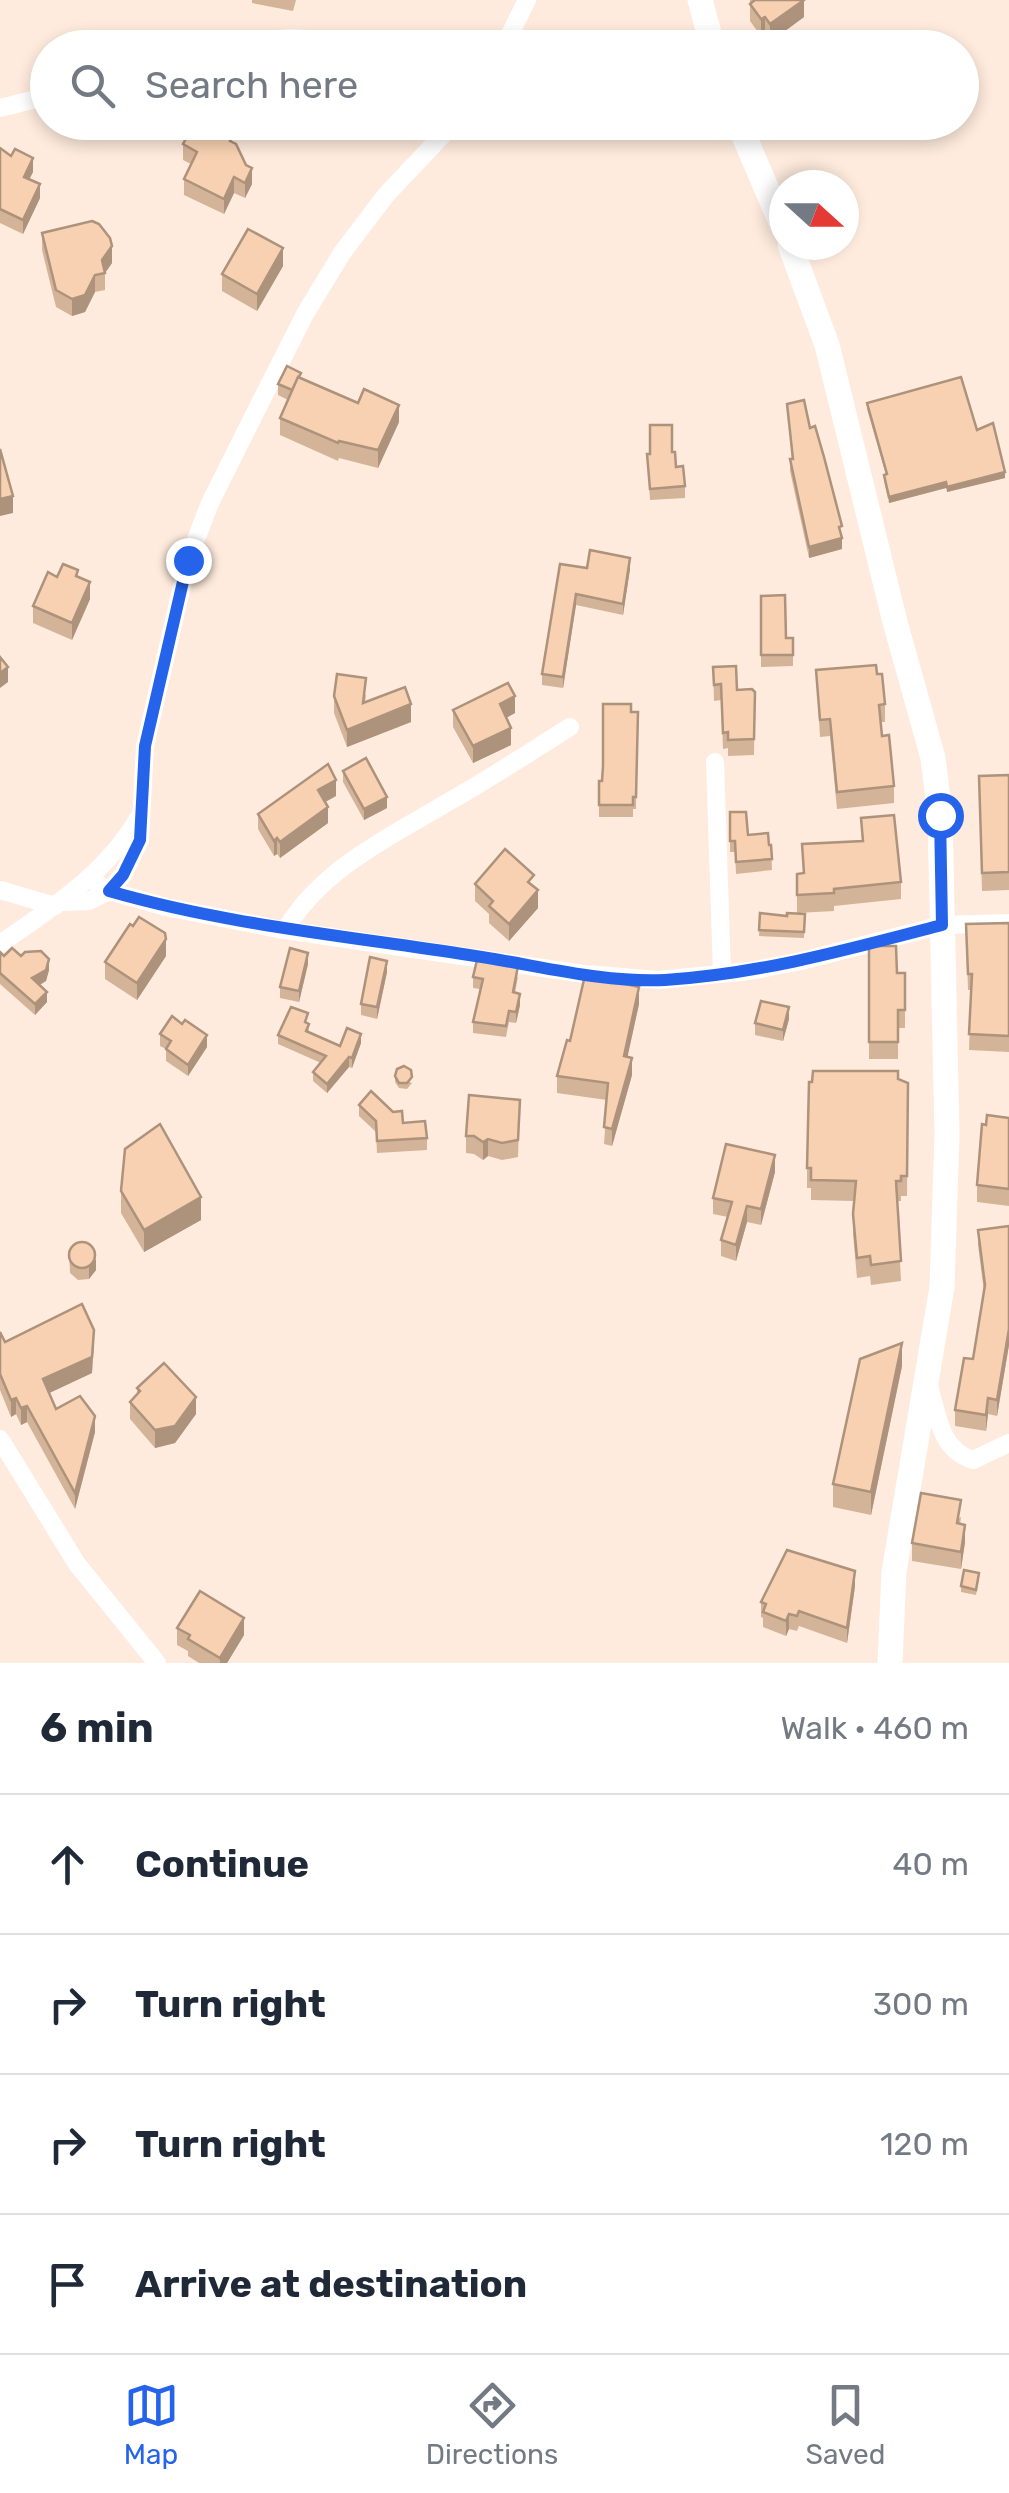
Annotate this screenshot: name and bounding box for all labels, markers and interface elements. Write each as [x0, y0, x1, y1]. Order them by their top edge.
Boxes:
search box [30, 30, 979, 140]
icon: search [65, 58, 120, 113]
text: Search here [145, 62, 358, 108]
north arrow [769, 170, 859, 260]
route end [166, 538, 212, 584]
route start [918, 793, 964, 839]
text: 6 min [40, 1703, 154, 1753]
text: Walk · 460 m [780, 1709, 969, 1747]
icon: ahead [40, 1837, 95, 1892]
text: Continue [135, 1841, 309, 1887]
text: 40 m [893, 1845, 969, 1883]
icon: right [40, 1977, 95, 2032]
text: Turn right [135, 1981, 326, 2027]
text: 300 m [873, 1985, 969, 2023]
icon: right [40, 2117, 95, 2172]
text: Turn right [135, 2121, 326, 2167]
text: 120 m [880, 2125, 969, 2163]
icon: arrive [40, 2257, 95, 2312]
text: Arrive at destination [135, 2261, 527, 2307]
tab: Map [124, 2378, 179, 2471]
tab: Directions [426, 2378, 558, 2471]
tab: Saved [805, 2378, 885, 2471]

